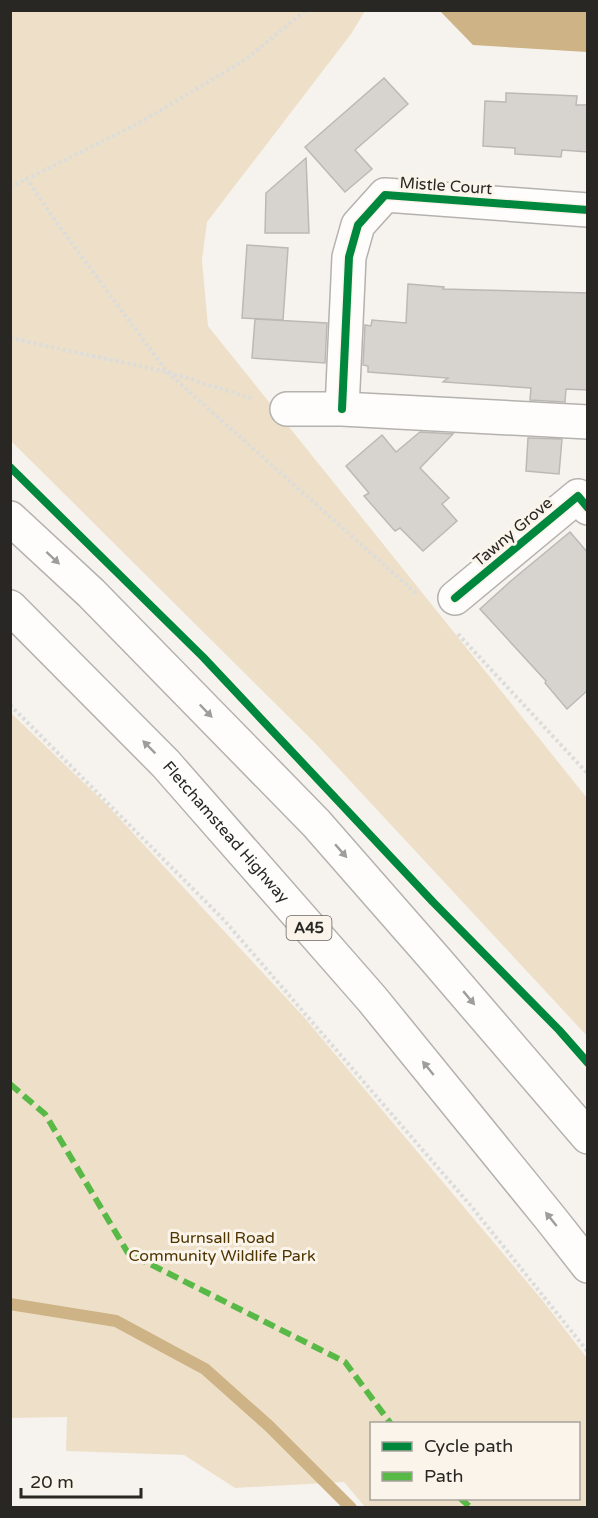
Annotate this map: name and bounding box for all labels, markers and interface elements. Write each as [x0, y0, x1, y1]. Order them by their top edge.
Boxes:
street label: Mistle Court [399, 173, 493, 199]
street label: Tawny Grove [469, 493, 557, 571]
one-way arrow [46, 551, 61, 565]
one-way arrow [199, 703, 213, 718]
one-way arrow [142, 739, 156, 754]
street label: Fletchamstead Highway [158, 757, 294, 908]
one-way arrow [334, 843, 347, 858]
road number: A45 [286, 916, 332, 940]
one-way arrow [462, 990, 475, 1005]
one-way arrow [422, 1061, 435, 1076]
one-way arrow [546, 1212, 558, 1227]
park label: Burnsall Road Community Wildlife Park [128, 1228, 316, 1266]
legend [370, 1422, 580, 1500]
text: Cycle path [424, 1435, 513, 1457]
scale bar [21, 1461, 141, 1499]
text: Path [424, 1465, 463, 1487]
text: 20 m [30, 1471, 74, 1493]

